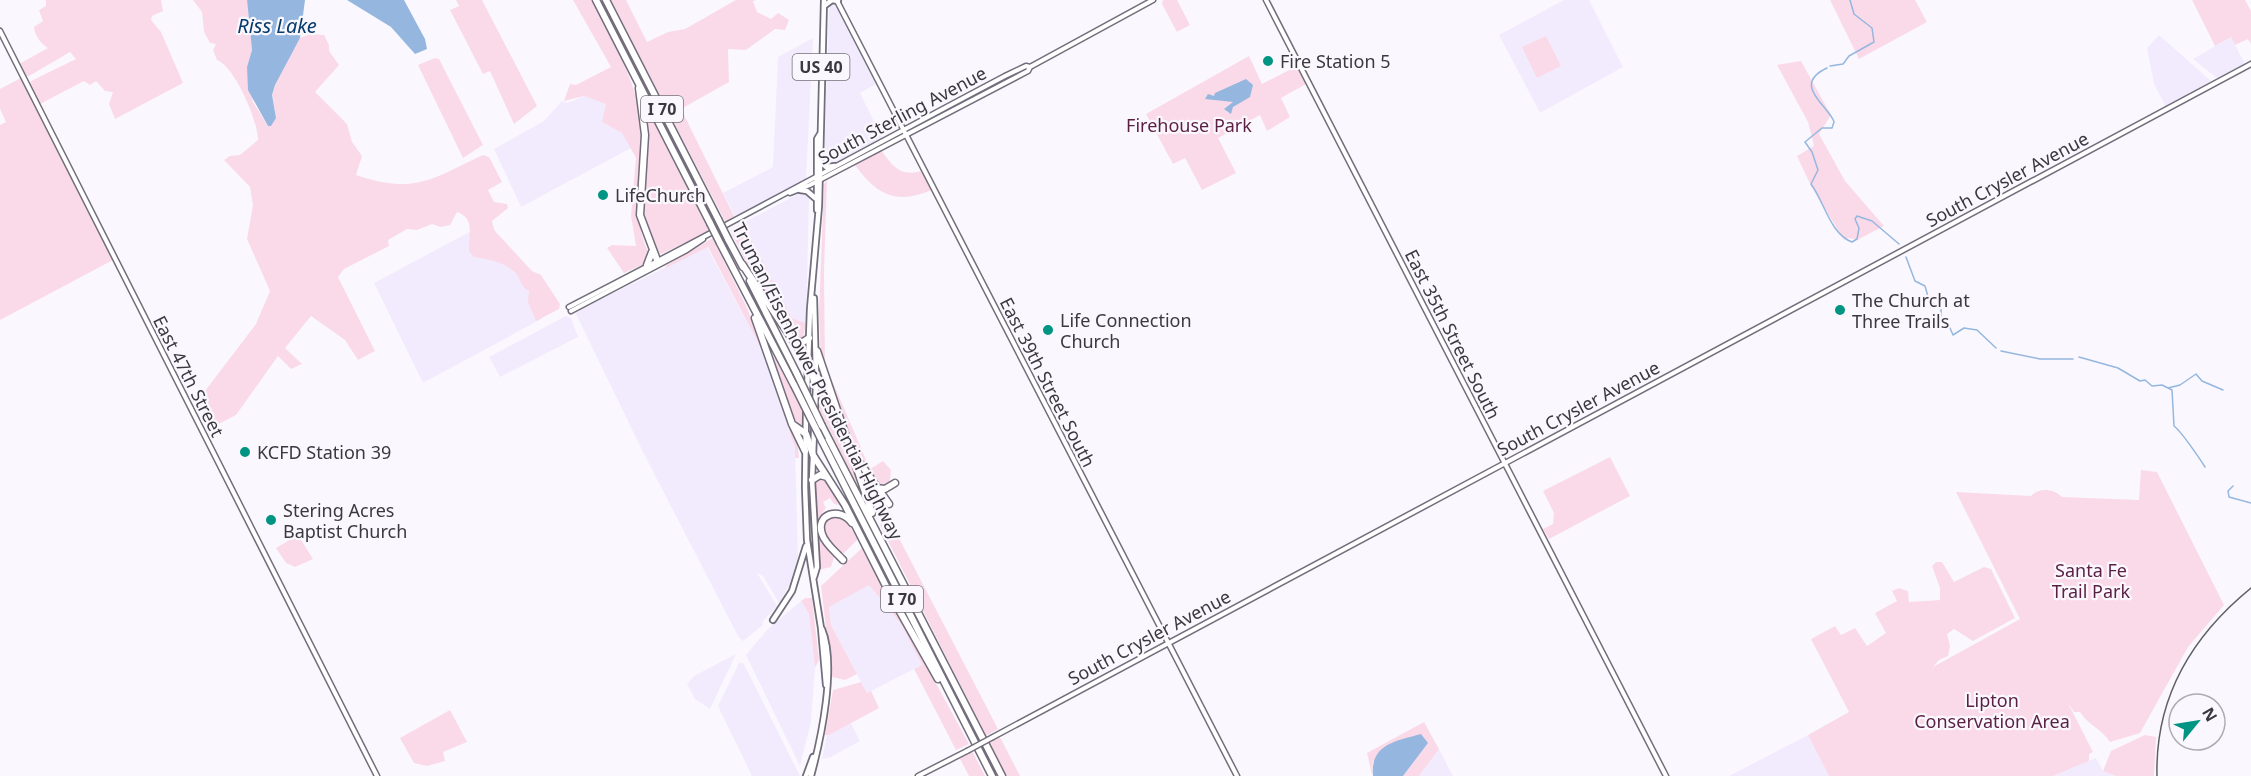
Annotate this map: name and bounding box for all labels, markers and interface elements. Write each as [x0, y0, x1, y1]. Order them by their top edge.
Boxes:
water label: Riss Lake [237, 12, 317, 39]
place label: Fire Station 5 [1280, 49, 1391, 73]
road number: US 40 [792, 54, 850, 80]
marker: Fire Station 5 [1261, 54, 1275, 68]
street label: South Sterling Avenue [814, 60, 990, 170]
road number: I 70 [641, 96, 683, 122]
park label: Firehouse Park [1126, 113, 1252, 137]
street label: South Crysler Avenue [1921, 126, 2093, 232]
place label: LifeChurch [615, 183, 706, 207]
marker: LifeChurch [596, 188, 610, 202]
street label: Truman/Eisenhower Presidential Highway [727, 218, 909, 544]
street label: East 35th Street South [1400, 245, 1506, 423]
place label: The Church at Three Trails [1852, 288, 1970, 333]
street label: East 39th Street South [995, 293, 1101, 471]
marker: The Church at Three Trails [1833, 303, 1847, 317]
place label: Life Connection Church [1060, 308, 1192, 353]
street label: East 47th Street [148, 311, 230, 441]
marker: Life Connection Church [1041, 323, 1055, 337]
street label: South Crysler Avenue [1492, 355, 1664, 461]
place label: KCFD Station 39 [257, 440, 391, 464]
marker: KCFD Station 39 [238, 445, 252, 459]
place label: Stering Acres Baptist Church [283, 498, 407, 543]
marker: Stering Acres Baptist Church [264, 513, 278, 527]
park label: Santa Fe Trail Park [2052, 558, 2131, 603]
street label: South Crysler Avenue [1063, 584, 1235, 690]
road number: I 70 [881, 586, 923, 612]
park label: Lipton Conservation Area [1914, 688, 2070, 733]
north arrow [2167, 692, 2227, 752]
text: N [2197, 703, 2223, 726]

